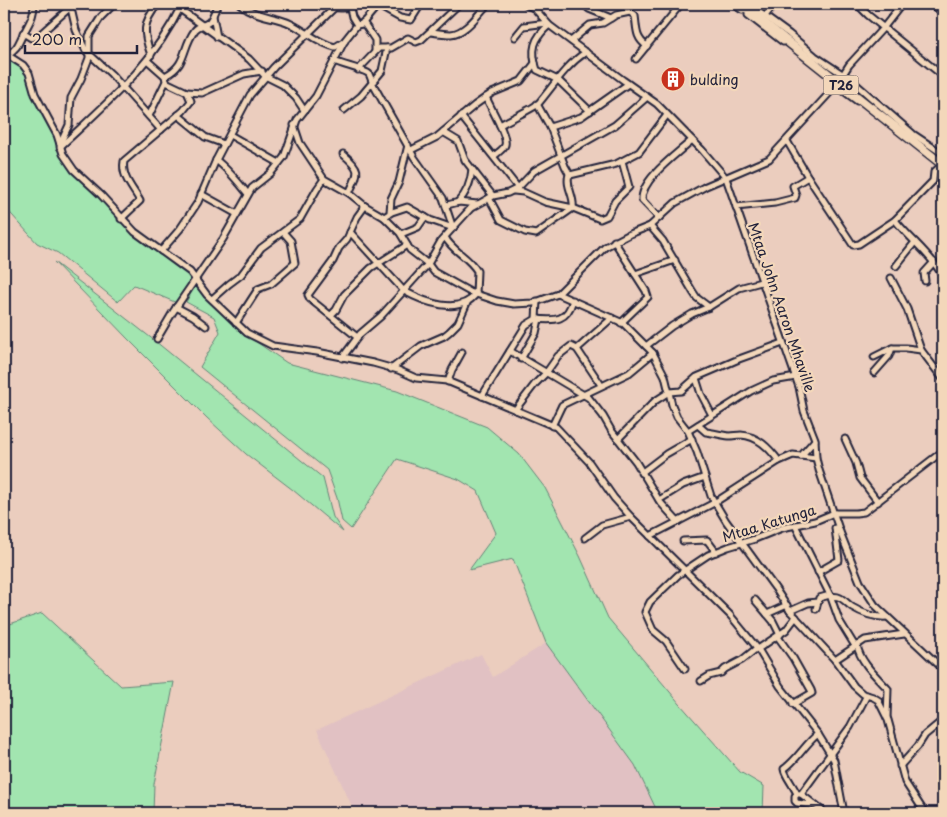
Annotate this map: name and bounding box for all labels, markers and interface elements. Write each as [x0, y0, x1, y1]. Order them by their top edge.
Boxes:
scale bar [25, 22, 138, 54]
text: 200 m [32, 27, 82, 50]
building icon: bulding [660, 66, 686, 92]
place label: bulding [690, 69, 739, 90]
road number: T26 [824, 76, 858, 94]
street label: Mtaa John Aaron Mhaville [743, 219, 821, 395]
street label: Mtaa Katunga [720, 499, 819, 547]

